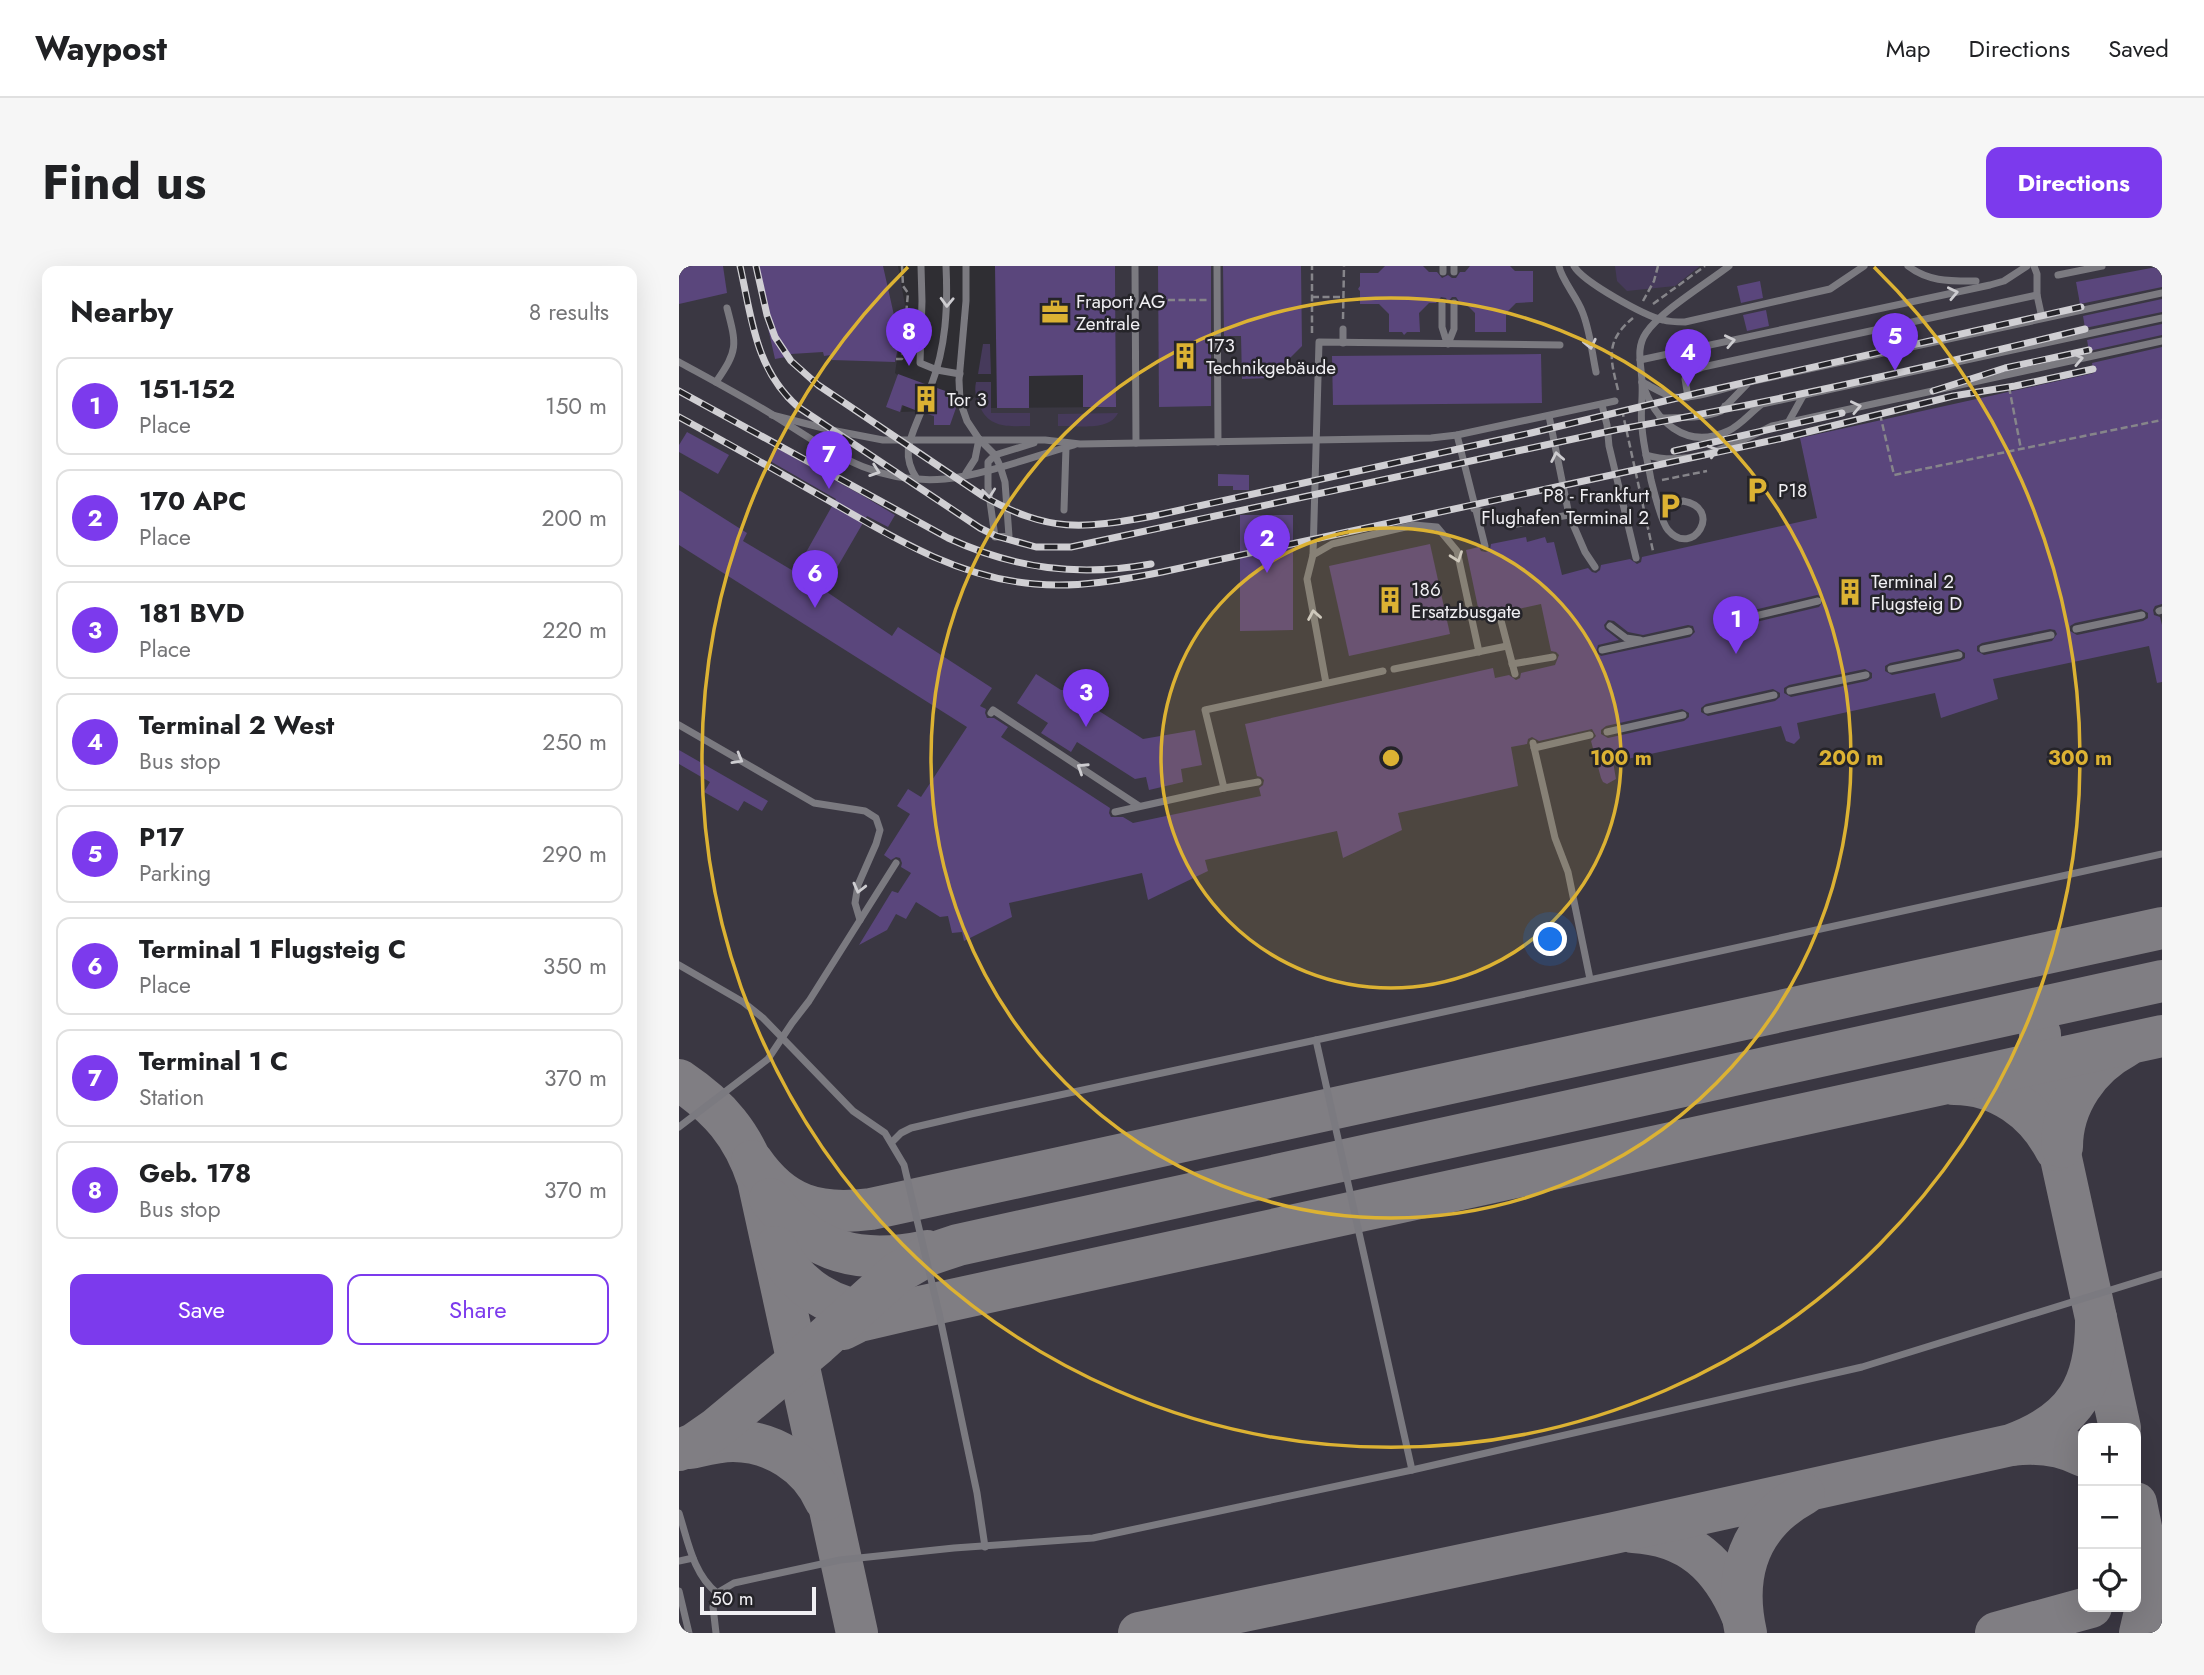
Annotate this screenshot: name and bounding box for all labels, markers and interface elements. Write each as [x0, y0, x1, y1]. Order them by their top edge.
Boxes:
text: Waypost [35, 25, 167, 72]
text: Map [1886, 31, 1931, 66]
text: Directions [1969, 31, 2070, 66]
text: Saved [2108, 31, 2169, 66]
text: Find us [42, 147, 206, 217]
button: Directions [1986, 147, 2162, 218]
one-way arrow [1947, 287, 1959, 302]
place label: Fraport AG Zentrale [1076, 288, 1165, 337]
text: Nearby [70, 290, 173, 333]
text: 8 results [529, 295, 609, 329]
one-way arrow [939, 297, 955, 308]
office icon: Fraport AG Zentrale [1040, 297, 1070, 327]
pin: 8 [886, 308, 932, 366]
pin: 5 [1872, 313, 1918, 371]
pin: 4 [1665, 329, 1711, 387]
place label: 173 Technikgebäude [1206, 332, 1336, 381]
one-way arrow [1724, 335, 1736, 350]
one-way arrow [1581, 338, 1596, 350]
building icon: 173 Technikgebäude [1170, 341, 1200, 371]
one-way arrow [2072, 352, 2084, 367]
text: 151-152 [139, 370, 235, 408]
building icon: Tor 3 [911, 384, 941, 414]
place label: Tor 3 [947, 386, 987, 413]
text: 1 [89, 389, 101, 423]
text: 150 m [545, 389, 607, 423]
one-way arrow [1850, 401, 1862, 416]
text: Place [139, 408, 191, 442]
pin: 7 [806, 431, 852, 489]
one-way arrow [1706, 445, 1718, 460]
one-way arrow [1550, 451, 1565, 463]
one-way arrow [868, 463, 880, 477]
parking icon: P18 [1742, 475, 1772, 505]
place label: P18 [1778, 477, 1807, 504]
text: 170 APC [139, 482, 246, 520]
place label: P8 - Frankfurt Flughafen Terminal 2 [1481, 482, 1649, 531]
one-way arrow [982, 487, 997, 499]
parking icon: P8 - Frankfurt Flughafen Terminal 2 [1655, 491, 1685, 521]
text: 2 [87, 501, 103, 535]
text: 200 m [541, 501, 607, 535]
pin: 2 [1244, 515, 1290, 573]
text: Place [139, 520, 191, 554]
pin: 6 [792, 550, 838, 608]
one-way arrow [1449, 550, 1463, 563]
place label: Terminal 2 Flugsteig D [1871, 568, 1962, 617]
place label: 186 Ersatzbusgate [1411, 576, 1521, 625]
building icon: Terminal 2 Flugsteig D [1835, 577, 1865, 607]
building icon: 186 Ersatzbusgate [1375, 585, 1405, 615]
text: 181 BVD [139, 594, 245, 632]
pin: 1 [1713, 596, 1759, 654]
one-way arrow [1307, 609, 1322, 621]
text: 3 [88, 613, 102, 647]
text: 220 m [542, 613, 607, 647]
text: Place [139, 632, 191, 666]
pin: 3 [1063, 669, 1109, 727]
text: Terminal 2 West [139, 706, 334, 744]
text: 4 [87, 725, 103, 759]
text: 250 m [542, 725, 607, 759]
text: 100 m [1590, 743, 1652, 773]
text: 200 m [1818, 743, 1884, 773]
text: 300 m [2048, 743, 2112, 773]
text: Bus stop [139, 744, 221, 778]
centre of rings [1379, 746, 1403, 770]
one-way arrow [731, 751, 743, 764]
one-way arrow [1077, 764, 1090, 777]
text: P17 [139, 818, 184, 856]
text: 5 [88, 837, 102, 871]
text: 290 m [542, 837, 607, 871]
text: Parking [139, 856, 211, 890]
one-way arrow [853, 882, 867, 894]
your location [1533, 922, 1567, 956]
text: Terminal 1 Flugsteig C [139, 930, 406, 968]
text: 6 [87, 949, 103, 983]
text: 350 m [543, 949, 607, 983]
text: Place [139, 968, 191, 1002]
text: Terminal 1 C [139, 1042, 288, 1080]
text: 7 [88, 1061, 102, 1095]
text: 370 m [544, 1061, 607, 1095]
text: Station [139, 1080, 204, 1114]
text: Geb. 178 [139, 1154, 251, 1192]
text: 8 [88, 1173, 102, 1207]
text: 370 m [544, 1173, 607, 1207]
text: Bus stop [139, 1192, 221, 1226]
button: Save [70, 1274, 333, 1345]
button: Share [347, 1274, 609, 1345]
map controls [2078, 1423, 2141, 1612]
button: + [2078, 1423, 2141, 1486]
button: − [2078, 1486, 2141, 1549]
button: locate [2078, 1549, 2141, 1612]
scale bar [700, 1584, 815, 1616]
text: 50 m [711, 1585, 754, 1612]

